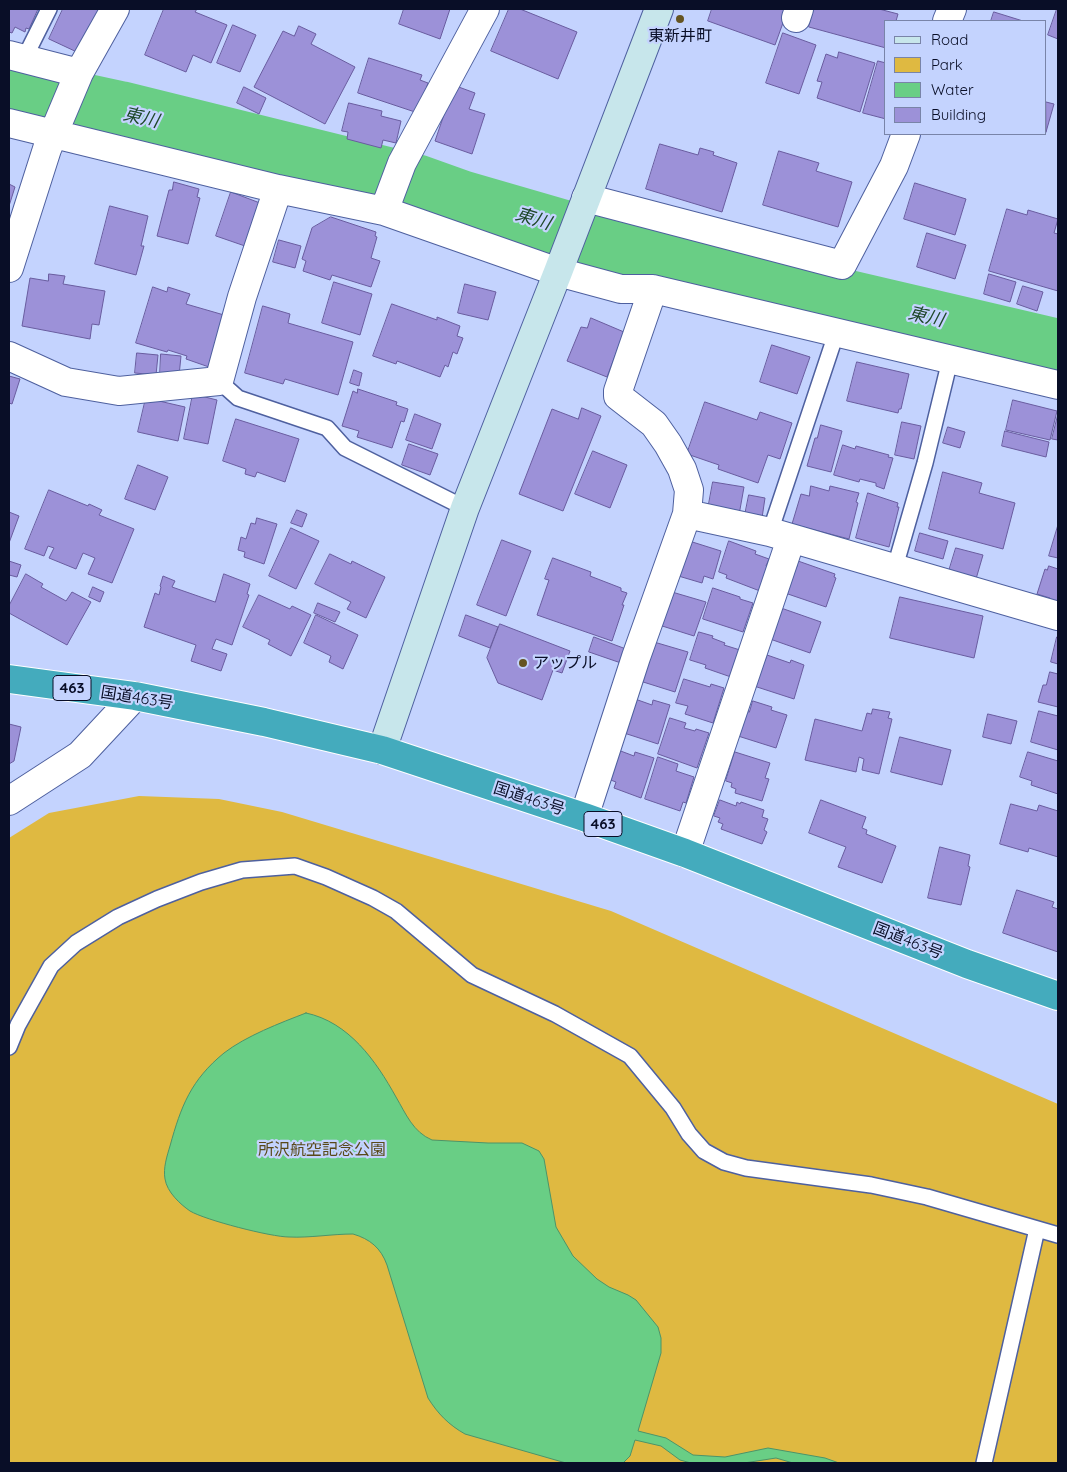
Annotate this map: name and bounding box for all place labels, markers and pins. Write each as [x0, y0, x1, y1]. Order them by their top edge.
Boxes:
marker: 東新井町 [674, 13, 686, 25]
place label: 東新井町 [648, 26, 712, 46]
place label: アップル [533, 653, 597, 673]
marker: アップル [517, 657, 529, 669]

